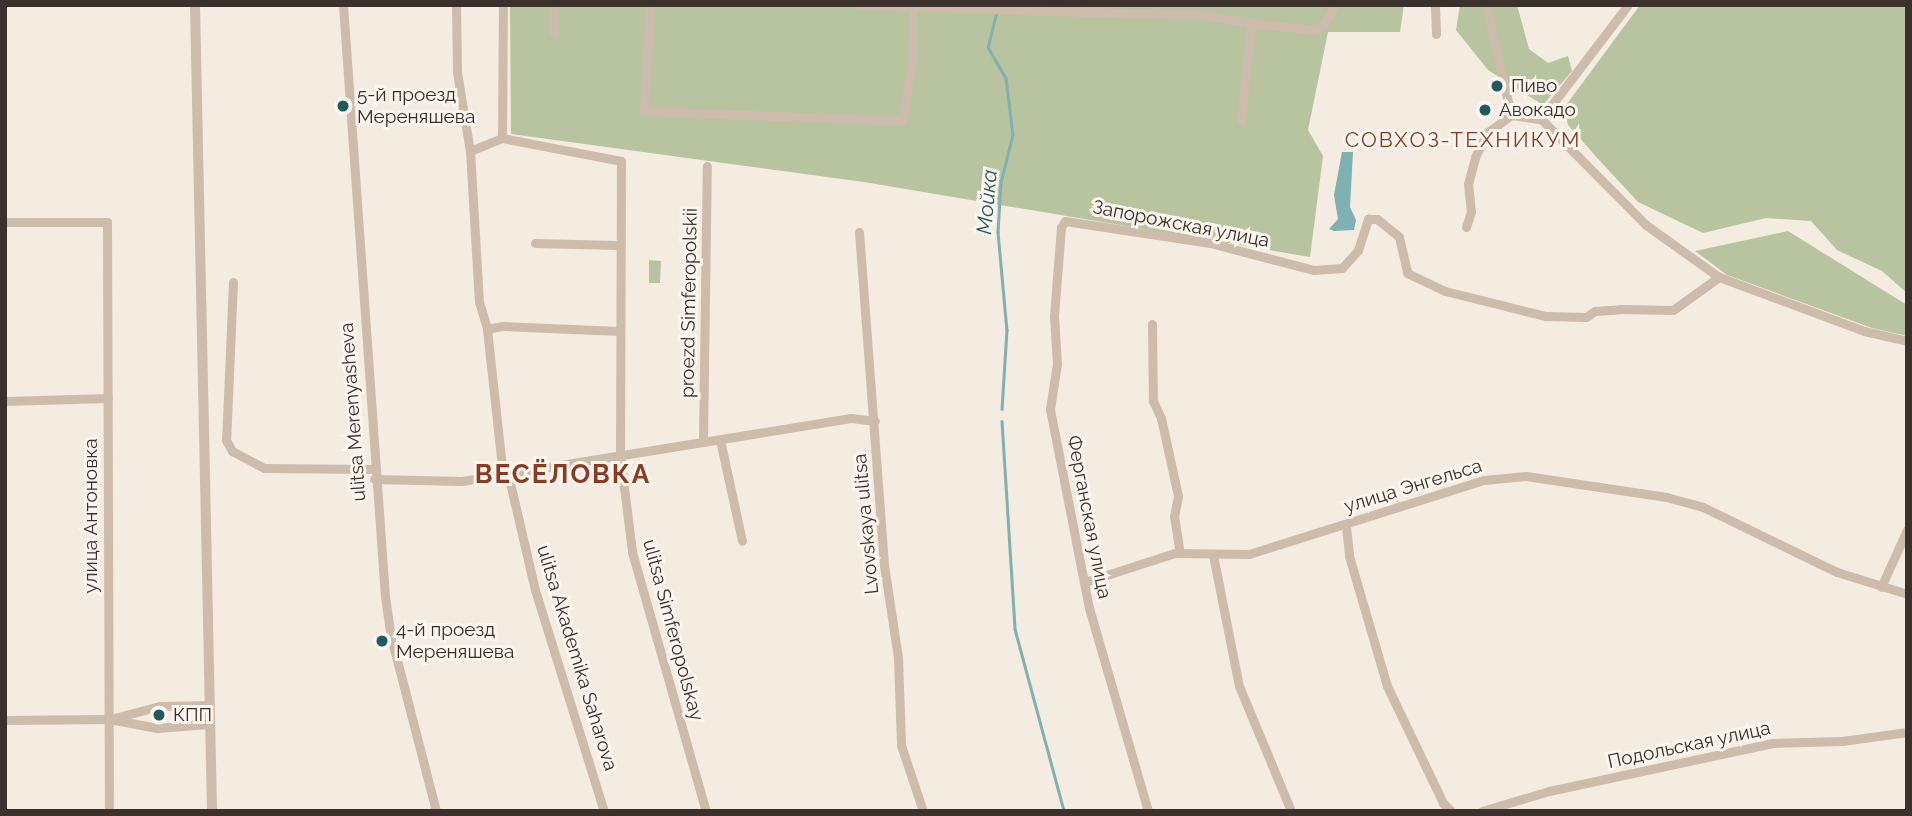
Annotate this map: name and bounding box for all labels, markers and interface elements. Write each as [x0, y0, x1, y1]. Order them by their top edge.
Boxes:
place label: Пиво [1511, 75, 1557, 97]
marker: Пиво [1489, 78, 1505, 94]
place label: 5-й проезд Мереняшева [357, 84, 475, 128]
marker: 5-й проезд Мереняшева [335, 98, 351, 114]
place label: Авокадо [1499, 99, 1576, 121]
marker: Авокадо [1477, 102, 1493, 118]
district label: СОВХОЗ-ТЕХНИКУМ [1347, 127, 1579, 153]
water label: Мойка [972, 169, 1002, 235]
street label: Запорожская улица [1091, 196, 1271, 252]
street label: proezd Simferopolskii [676, 208, 702, 398]
street label: ulitsa Merenyasheva [335, 322, 371, 502]
street label: Ферганская улица [1062, 433, 1116, 601]
street label: улица Антоновка [80, 438, 102, 594]
street label: Lvovskaya ulitsa [848, 453, 884, 595]
street label: улица Энгельса [1341, 454, 1485, 518]
district label: ВЕСЁЛОВКА [476, 459, 650, 491]
street label: ulitsa Simferopolskay [638, 537, 708, 723]
street label: ulitsa Akademika Saharova [532, 542, 622, 774]
place label: 4-й проезд Мереняшева [396, 619, 514, 663]
marker: 4-й проезд Мереняшева [374, 633, 390, 649]
place label: КПП [173, 704, 212, 726]
marker: КПП [151, 707, 167, 723]
street label: Подольская улица [1605, 717, 1773, 773]

